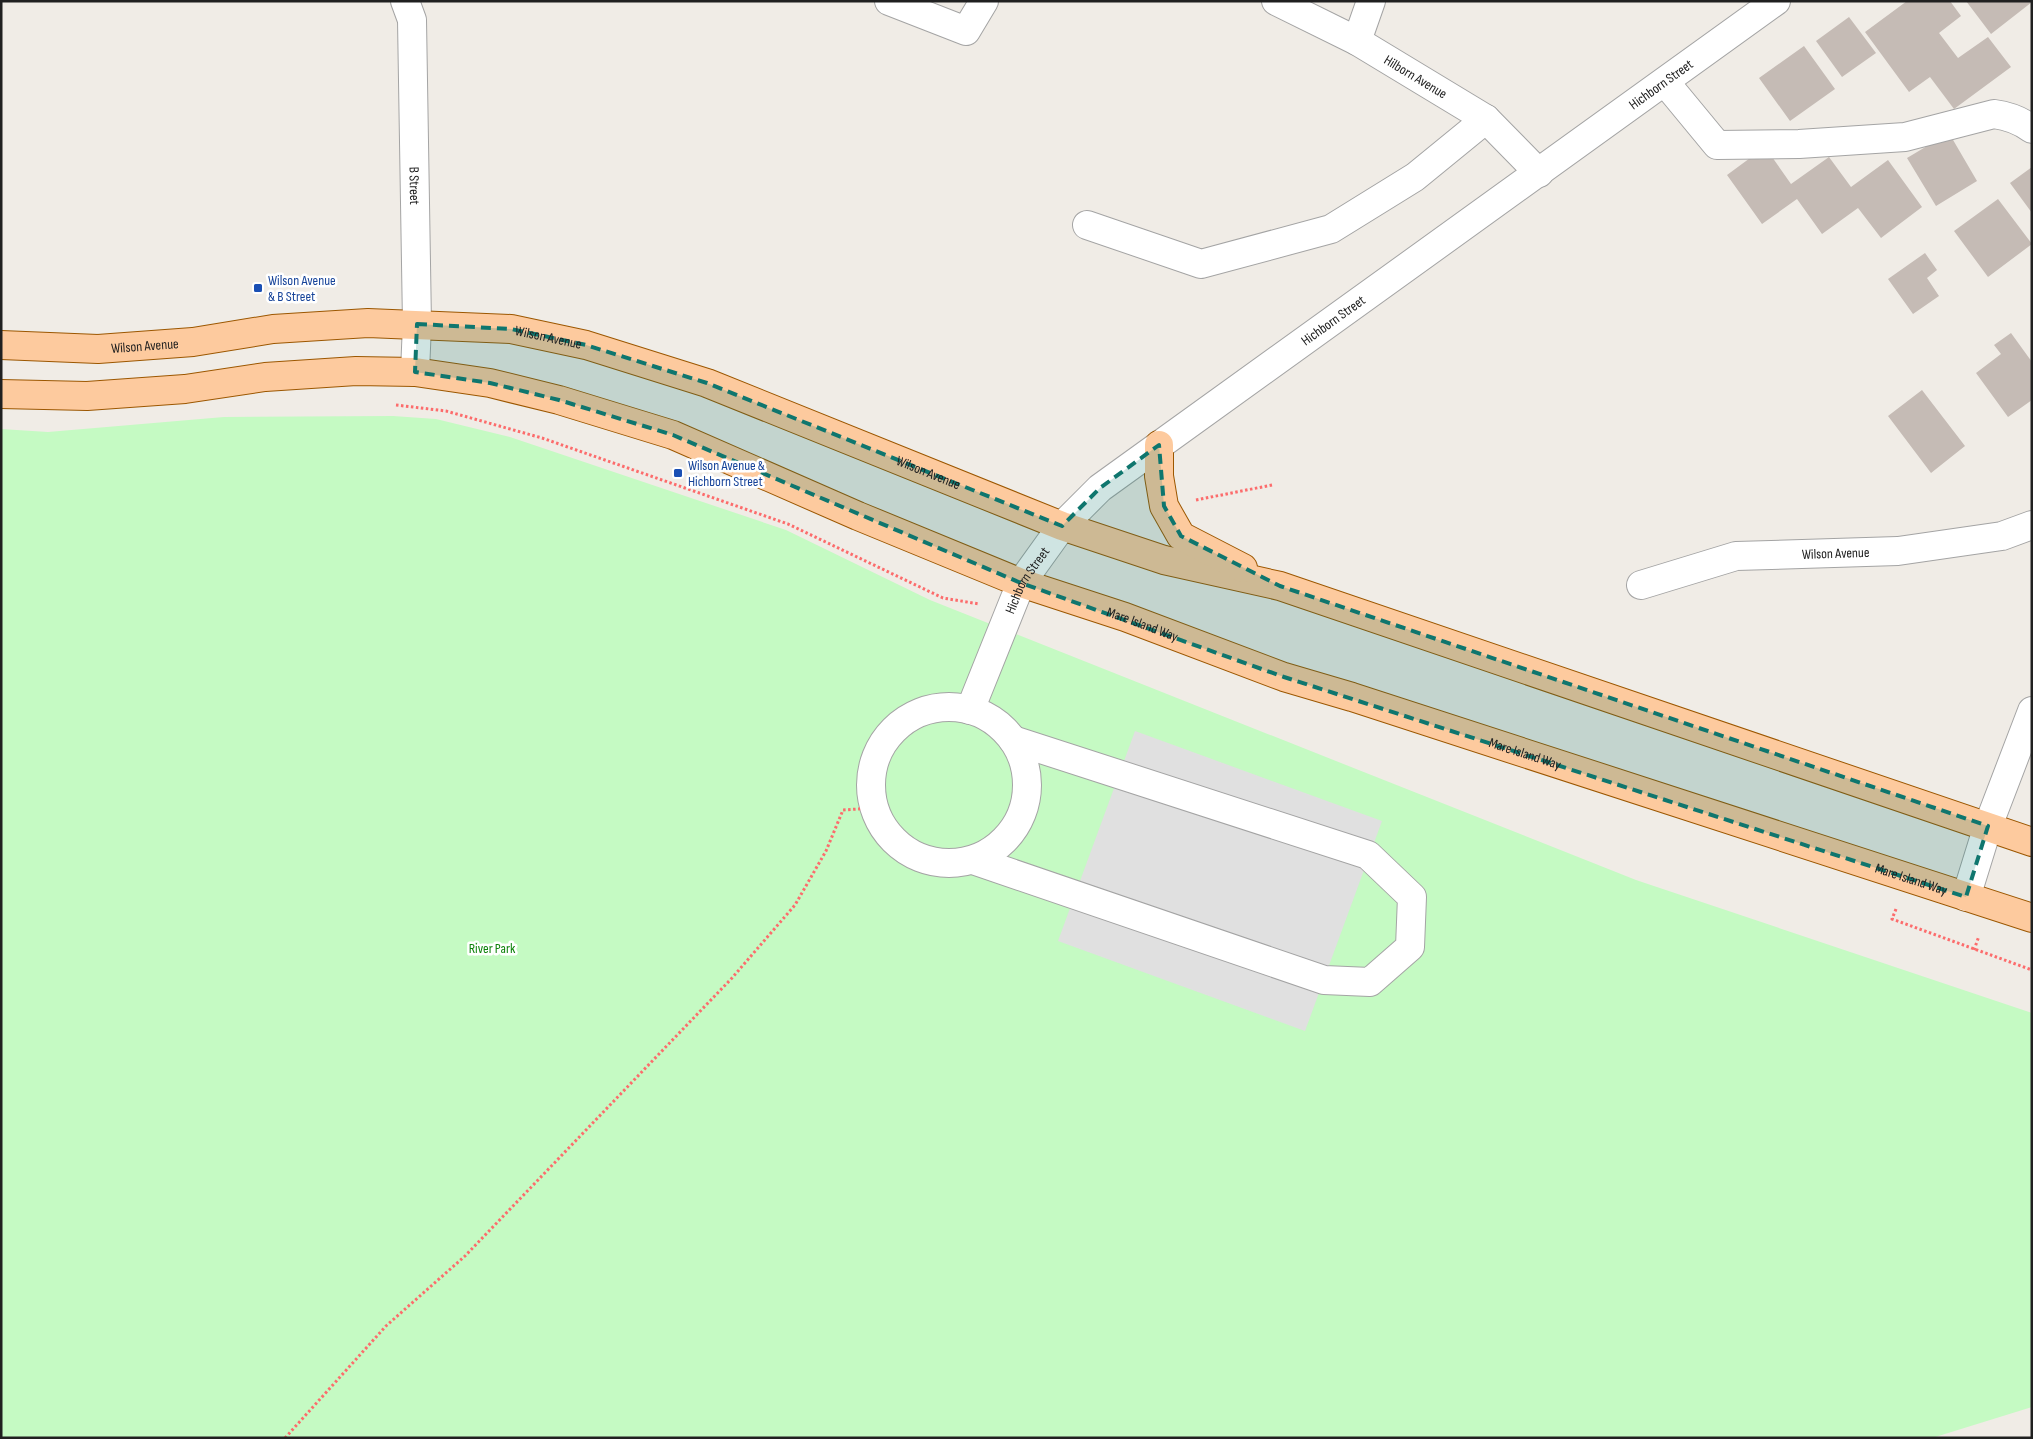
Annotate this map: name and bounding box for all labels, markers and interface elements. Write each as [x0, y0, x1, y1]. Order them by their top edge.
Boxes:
street label: Hilborn Avenue [1381, 51, 1450, 102]
street label: Hichborn Street [1626, 56, 1696, 113]
street label: B Street [405, 167, 423, 205]
place label: Wilson Avenue & B Street [268, 272, 336, 305]
marker: Wilson Avenue & B Street [252, 282, 264, 294]
street label: Hichborn Street [1298, 292, 1369, 349]
street label: Wilson Avenue [513, 322, 583, 353]
street label: Wilson Avenue [110, 335, 179, 357]
street label: Wilson Avenue [894, 452, 963, 493]
place label: Wilson Avenue & Hichborn Street [688, 457, 765, 490]
marker: Wilson Avenue & Hichborn Street [672, 467, 684, 479]
street label: Hichborn Street [1002, 544, 1053, 616]
street label: Wilson Avenue [1802, 544, 1870, 563]
street label: Mare Island Way [1105, 604, 1181, 646]
street label: Mare Island Way [1487, 734, 1564, 774]
street label: Mare Island Way [1873, 860, 1950, 899]
park label: River Park [469, 940, 516, 957]

